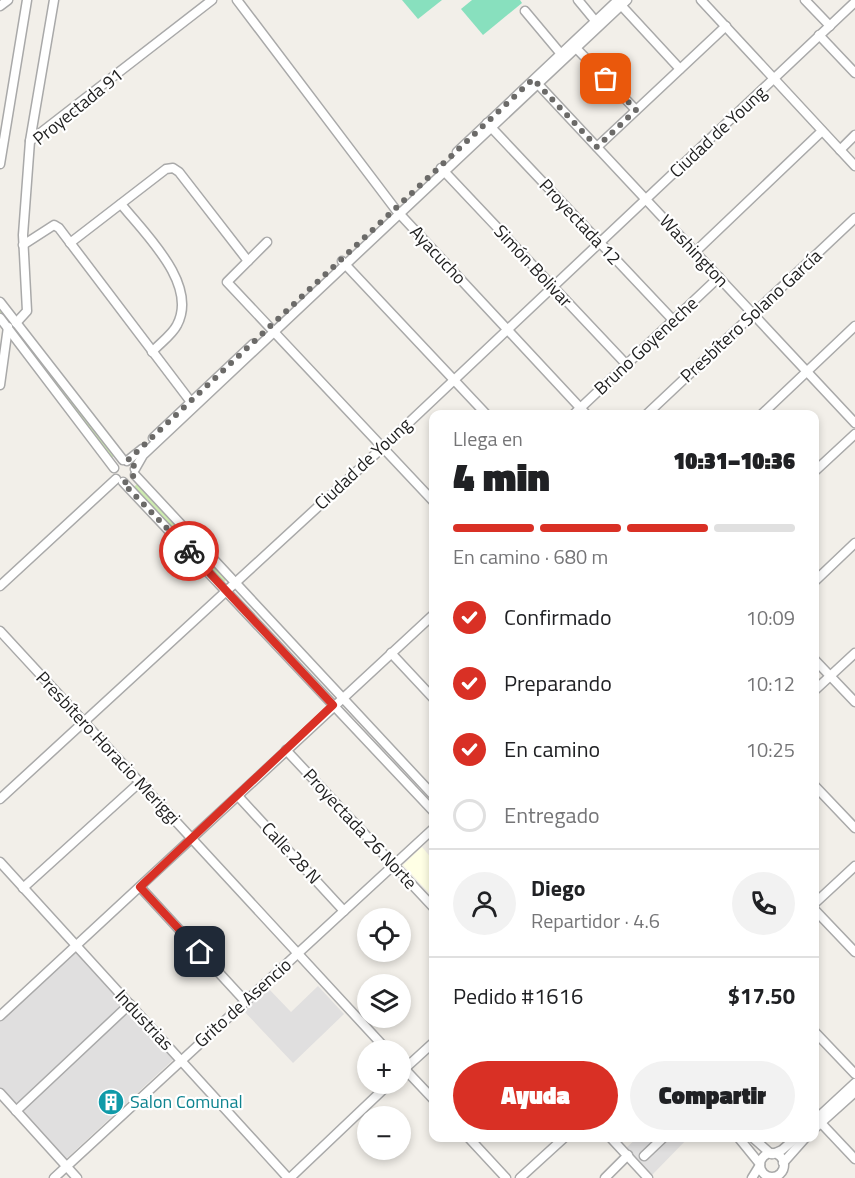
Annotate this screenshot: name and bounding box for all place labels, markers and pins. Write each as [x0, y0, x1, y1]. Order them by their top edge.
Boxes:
pin [580, 53, 631, 104]
pin [174, 926, 225, 977]
building icon: Salon Comunal [96, 1087, 126, 1117]
place label: Salon Comunal [130, 1088, 243, 1115]

